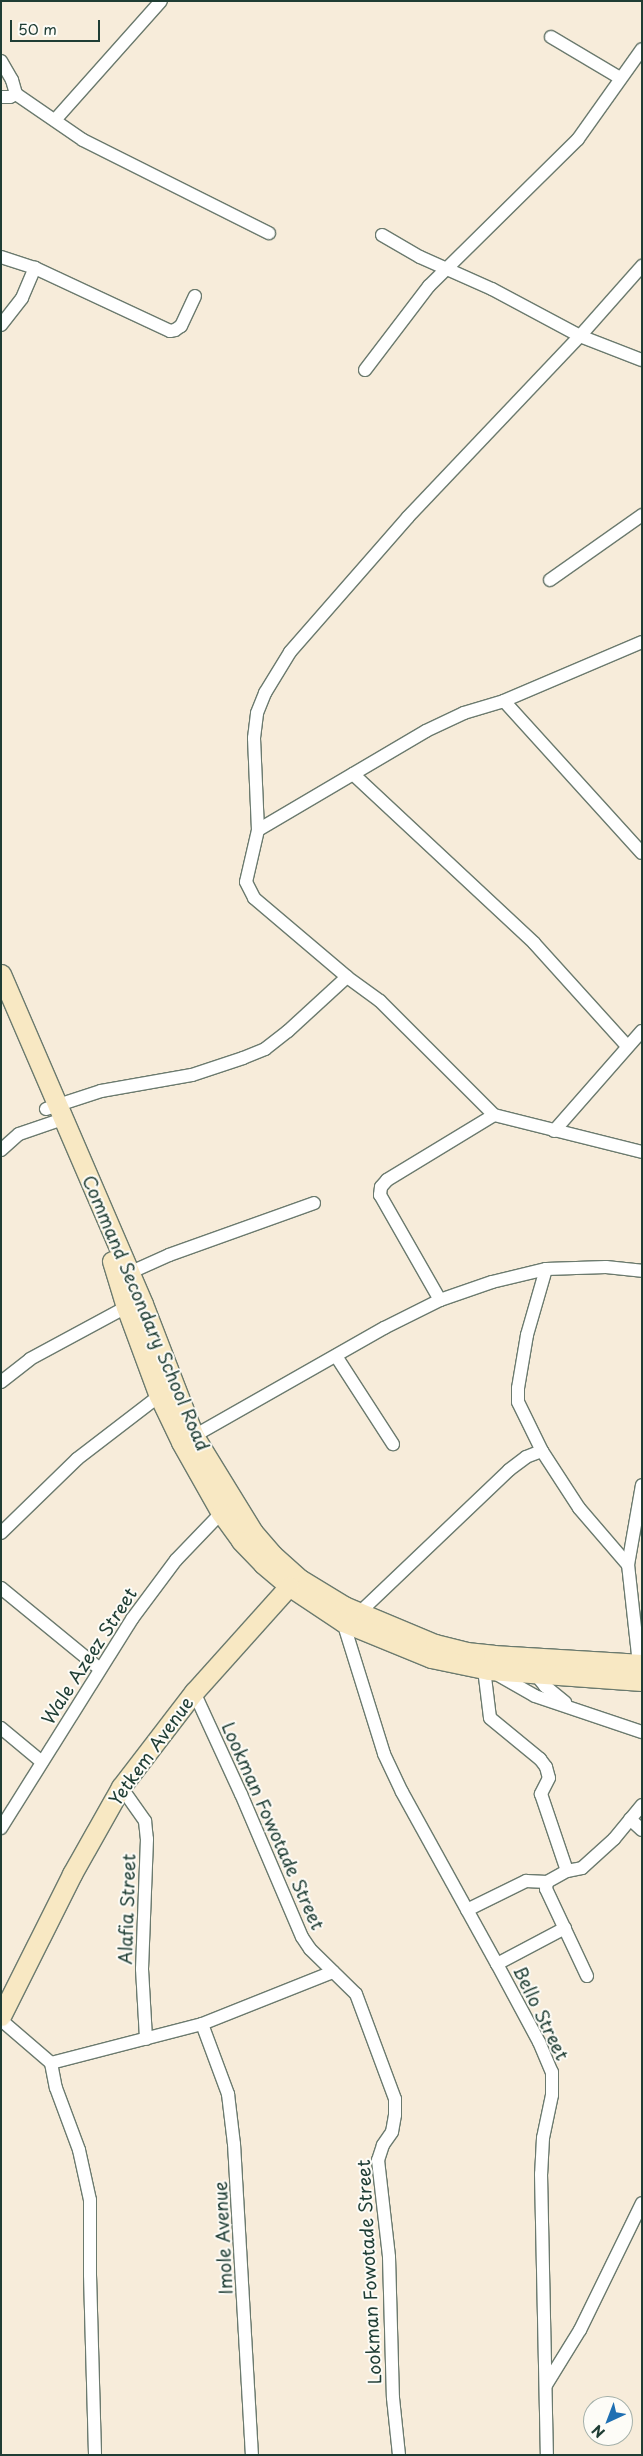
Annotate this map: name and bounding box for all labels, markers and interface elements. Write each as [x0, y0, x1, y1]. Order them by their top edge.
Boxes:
scale bar [12, 10, 102, 42]
text: 50 m [18, 17, 57, 40]
street label: Command Secondary School Road [78, 1171, 214, 1455]
street label: Wale Azeez Street [36, 1583, 142, 1729]
street label: Yetkem Avenue [104, 1692, 198, 1810]
street label: Lookman Fowotade Street [217, 1718, 329, 1934]
street label: Alafia Street [114, 1853, 140, 1965]
street label: Bello Street [509, 1962, 573, 2064]
street label: Lookman Fowotade Street [352, 2159, 386, 2385]
street label: Imole Avenue [209, 2180, 237, 2296]
north arrow [583, 2396, 633, 2446]
text: N [587, 2420, 609, 2443]

